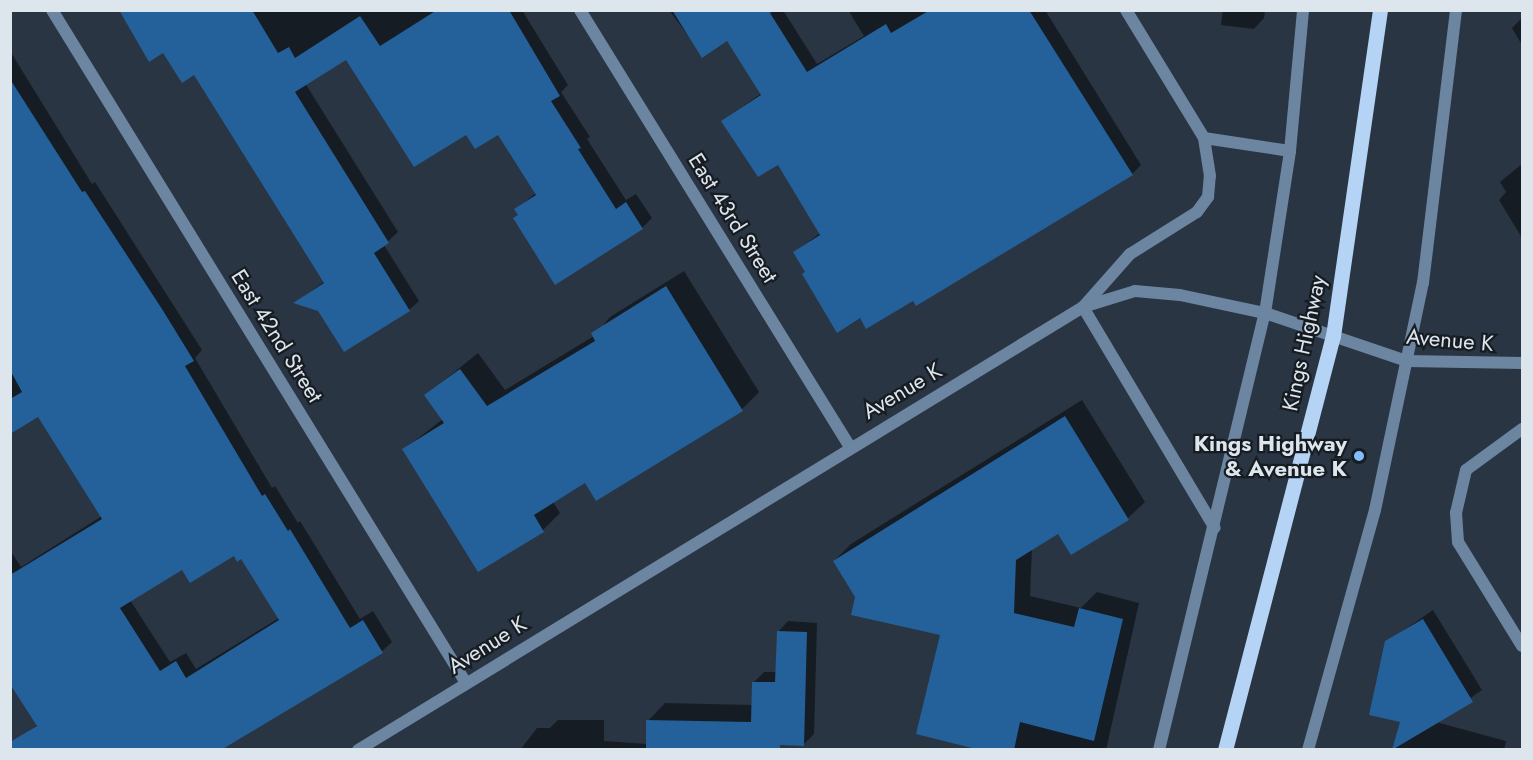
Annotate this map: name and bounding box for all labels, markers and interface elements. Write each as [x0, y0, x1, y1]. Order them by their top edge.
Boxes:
street label: East 43rd Street [683, 148, 783, 288]
street label: East 42nd Street [226, 265, 328, 407]
street label: Kings Highway [1277, 273, 1331, 413]
street label: Avenue K [1405, 323, 1495, 357]
street label: Avenue K [858, 357, 946, 425]
place label: Kings Highway & Avenue K [1194, 430, 1347, 482]
marker: Kings Highway & Avenue K [1352, 449, 1366, 463]
street label: Avenue K [443, 611, 531, 679]

